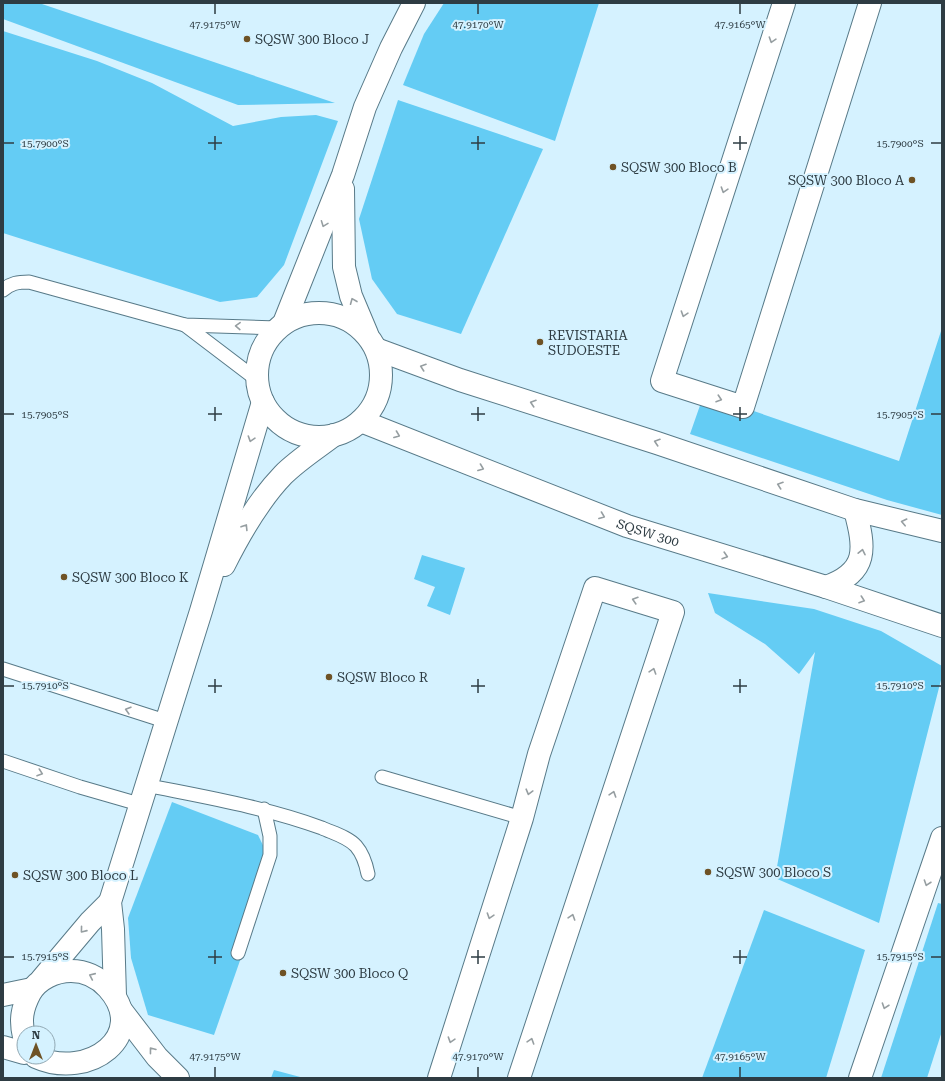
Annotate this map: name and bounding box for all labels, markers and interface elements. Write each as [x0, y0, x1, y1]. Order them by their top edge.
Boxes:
text: 47.9175°W [189, 19, 241, 30]
text: 47.9170°W [452, 19, 504, 30]
text: 47.9165°W [714, 19, 766, 30]
place label: SQSW 300 Bloco J [255, 32, 369, 47]
marker: SQSW 300 Bloco J [242, 34, 252, 44]
one-way arrow [768, 36, 777, 43]
text: 15.7900°S [21, 138, 69, 149]
text: 15.7900°S [876, 138, 924, 149]
place label: SQSW 300 Bloco B [621, 160, 737, 175]
marker: SQSW 300 Bloco B [608, 162, 618, 172]
place label: SQSW 300 Bloco A [788, 173, 904, 188]
marker: SQSW 300 Bloco A [907, 175, 917, 185]
one-way arrow [720, 187, 728, 194]
one-way arrow [320, 221, 328, 228]
one-way arrow [350, 297, 358, 304]
one-way arrow [680, 310, 689, 317]
one-way arrow [235, 321, 241, 330]
place label: REVISTARIA SUDOESTE [548, 328, 628, 358]
marker: REVISTARIA SUDOESTE [535, 337, 545, 347]
one-way arrow [420, 363, 427, 372]
one-way arrow [716, 394, 723, 403]
one-way arrow [529, 399, 536, 408]
text: 15.7905°S [21, 409, 69, 420]
text: 15.7905°S [876, 409, 924, 420]
one-way arrow [394, 430, 401, 438]
one-way arrow [247, 435, 255, 442]
one-way arrow [653, 439, 660, 447]
one-way arrow [477, 464, 484, 472]
one-way arrow [776, 481, 783, 489]
one-way arrow [598, 511, 605, 519]
street label: SQSW 300 [615, 516, 681, 550]
one-way arrow [901, 518, 907, 526]
one-way arrow [240, 524, 248, 531]
one-way arrow [857, 549, 865, 556]
one-way arrow [721, 551, 728, 560]
place label: SQSW 300 Bloco K [72, 570, 189, 585]
marker: SQSW 300 Bloco K [59, 572, 69, 582]
one-way arrow [859, 595, 866, 603]
one-way arrow [632, 596, 639, 605]
one-way arrow [648, 667, 657, 674]
place label: SQSW Bloco R [337, 670, 428, 685]
marker: SQSW Bloco R [324, 672, 334, 682]
text: 15.7910°S [21, 680, 69, 691]
text: 15.7910°S [876, 680, 924, 691]
one-way arrow [125, 706, 132, 715]
one-way arrow [36, 769, 43, 777]
one-way arrow [525, 788, 534, 795]
one-way arrow [608, 791, 616, 798]
place label: SQSW 300 Bloco S [716, 865, 831, 880]
marker: SQSW 300 Bloco S [703, 867, 713, 877]
place label: SQSW 300 Bloco L [23, 868, 138, 883]
marker: SQSW 300 Bloco L [10, 870, 20, 880]
one-way arrow [923, 879, 932, 886]
one-way arrow [487, 913, 495, 920]
one-way arrow [567, 914, 576, 921]
one-way arrow [80, 926, 87, 933]
text: 15.7915°S [21, 951, 69, 962]
text: 15.7915°S [876, 951, 924, 962]
place label: SQSW 300 Bloco Q [291, 966, 408, 981]
marker: SQSW 300 Bloco Q [278, 968, 288, 978]
one-way arrow [88, 973, 96, 981]
one-way arrow [881, 1002, 890, 1009]
north arrow [16, 1025, 56, 1065]
text: N [32, 1029, 41, 1042]
one-way arrow [447, 1037, 456, 1044]
one-way arrow [526, 1038, 535, 1045]
one-way arrow [149, 1047, 156, 1054]
text: 47.9175°W [189, 1051, 241, 1062]
text: 47.9170°W [452, 1051, 504, 1062]
text: 47.9165°W [714, 1051, 766, 1062]

